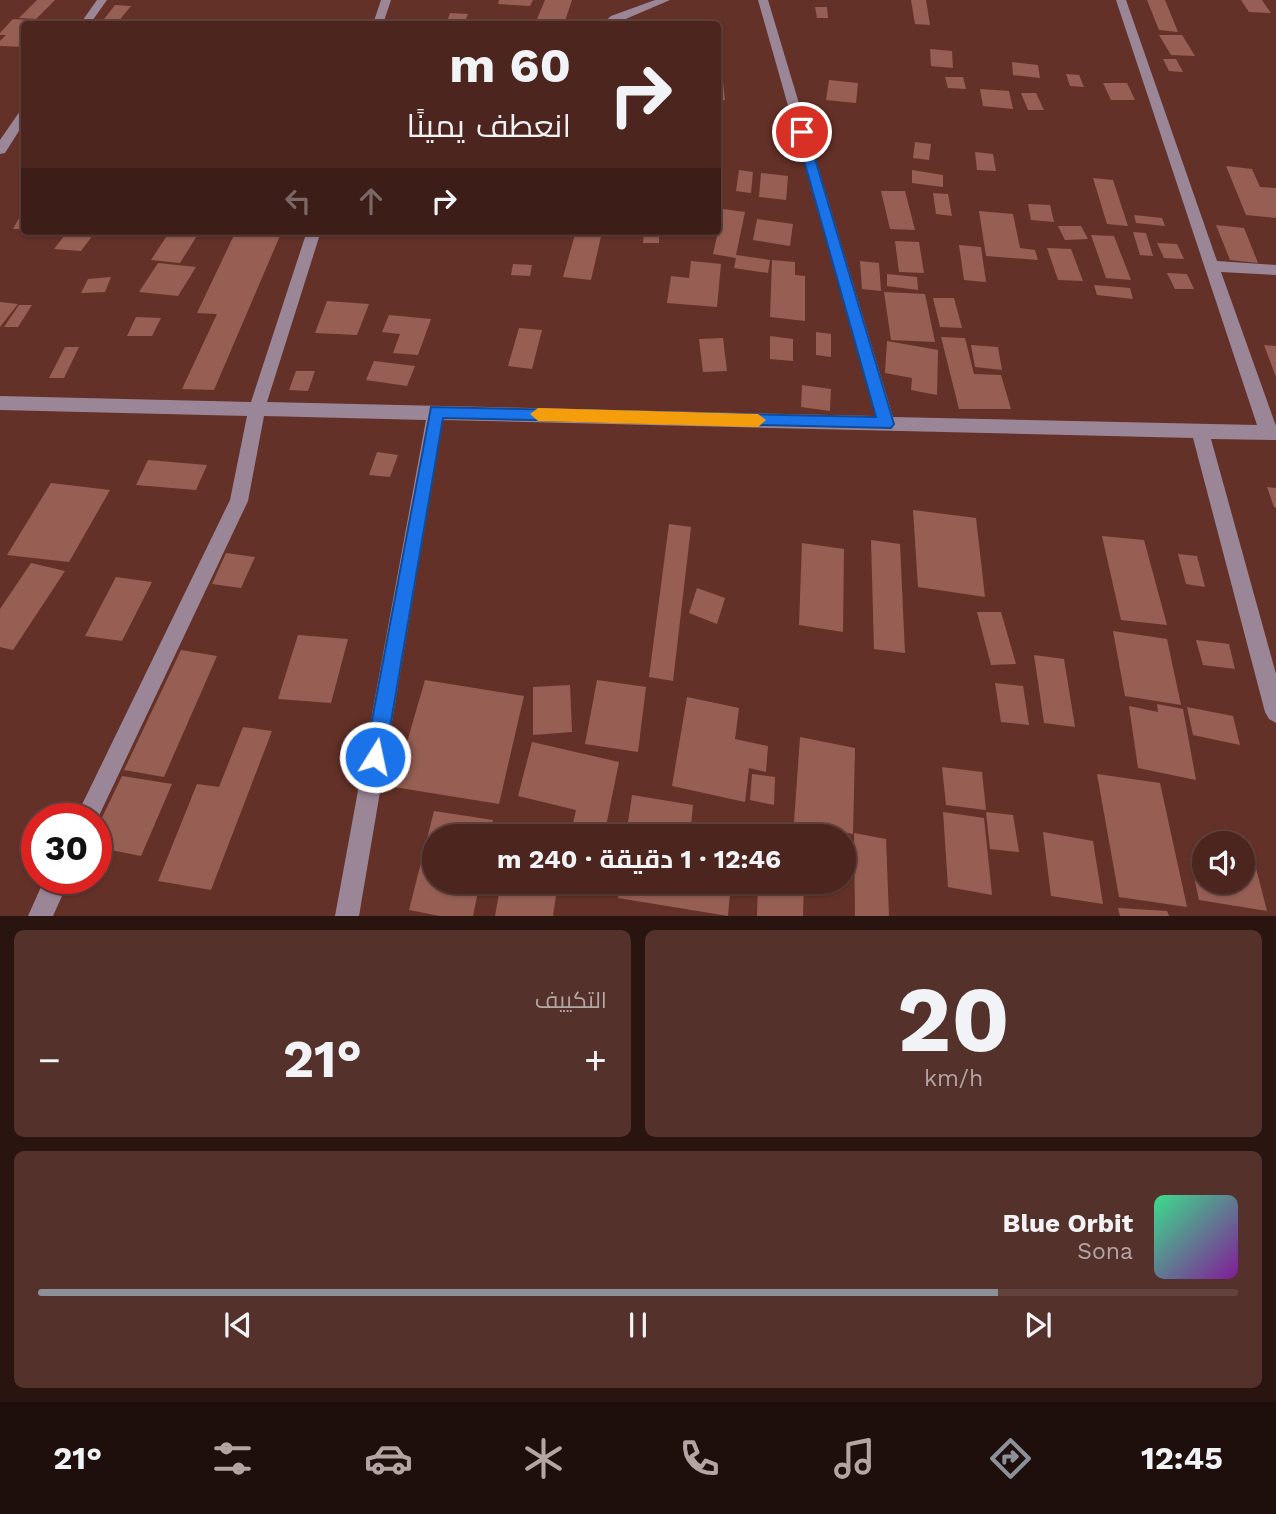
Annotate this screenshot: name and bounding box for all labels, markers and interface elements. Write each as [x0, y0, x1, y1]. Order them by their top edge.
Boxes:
text: 60 m [449, 36, 571, 94]
icon: right [595, 49, 686, 140]
pin [772, 102, 832, 162]
text: انعطف يمينًا [406, 107, 571, 145]
icon: arrive [783, 113, 821, 151]
icon: left [279, 182, 317, 220]
icon: ahead [352, 182, 390, 220]
icon: right [425, 182, 463, 220]
position arrow [338, 720, 412, 794]
speed limit sign: 30 [21, 803, 112, 894]
map controls [1192, 831, 1255, 894]
button: sound [1192, 831, 1255, 894]
text: 12:46 · 1 دقيقة · 240 m [497, 844, 781, 874]
text: 20 [897, 966, 1010, 1073]
text: التكييف [535, 987, 607, 1014]
text: 21° [283, 1029, 362, 1090]
text: − [38, 1038, 61, 1082]
text: + [584, 1038, 607, 1082]
text: km/h [924, 1065, 983, 1092]
text: Blue Orbit [1003, 1208, 1133, 1238]
text: Sona [1077, 1238, 1133, 1265]
icon: previous [219, 1306, 257, 1344]
icon: pause [619, 1306, 657, 1344]
icon: next [1019, 1306, 1057, 1344]
icon: filters [208, 1434, 257, 1483]
icon: car [364, 1434, 413, 1483]
icon: climate [519, 1434, 568, 1483]
icon: phone [675, 1434, 724, 1483]
icon: music [830, 1434, 879, 1483]
icon: directions [986, 1434, 1035, 1483]
text: 21° [53, 1439, 102, 1477]
text: 12:45 [1141, 1439, 1223, 1477]

